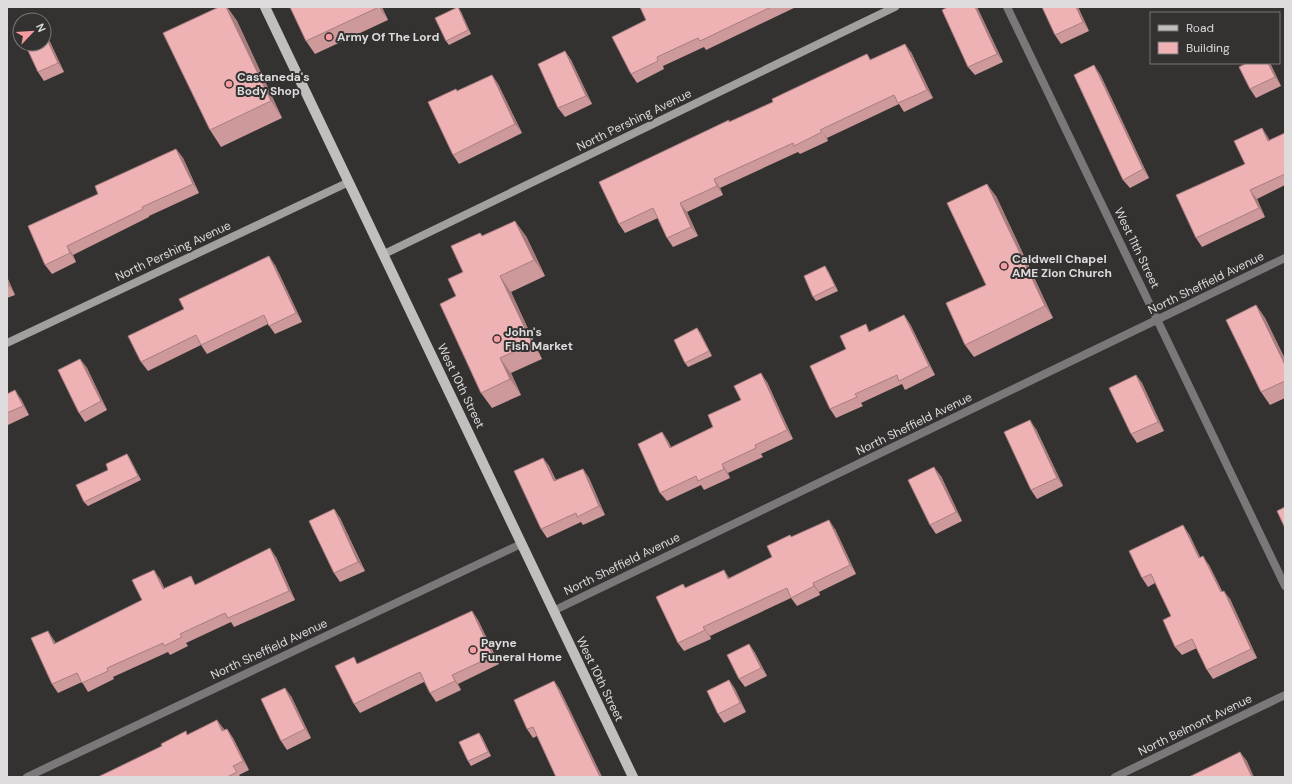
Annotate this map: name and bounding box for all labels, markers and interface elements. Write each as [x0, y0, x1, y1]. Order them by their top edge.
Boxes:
north arrow [12, 12, 52, 52]
legend [1150, 12, 1280, 64]
text: Road [1186, 20, 1214, 36]
text: N [33, 21, 49, 34]
place label: Army Of The Lord [337, 29, 439, 45]
marker: Army Of The Lord [324, 32, 334, 42]
text: Building [1186, 40, 1230, 56]
place label: Castaneda's Body Shop [237, 69, 310, 99]
marker: Castaneda's Body Shop [224, 79, 234, 89]
street label: North Pershing Avenue [574, 85, 694, 155]
street label: West 11th Street [1111, 205, 1164, 291]
street label: North Pershing Avenue [113, 217, 234, 285]
street label: North Sheffield Avenue [1145, 248, 1267, 318]
place label: Caldwell Chapel AME Zion Church [1012, 251, 1112, 281]
marker: Caldwell Chapel AME Zion Church [999, 261, 1009, 271]
place label: John's Fish Market [505, 324, 573, 354]
marker: John's Fish Market [492, 334, 502, 344]
street label: West 10th Street [434, 341, 489, 431]
street label: North Sheffield Avenue [853, 389, 975, 459]
street label: North Sheffield Avenue [561, 529, 683, 599]
street label: North Sheffield Avenue [208, 615, 330, 683]
street label: West 10th Street [573, 634, 628, 724]
place label: Payne Funeral Home [481, 635, 562, 665]
marker: Payne Funeral Home [468, 645, 478, 655]
street label: North Belmont Avenue [1135, 690, 1255, 760]

